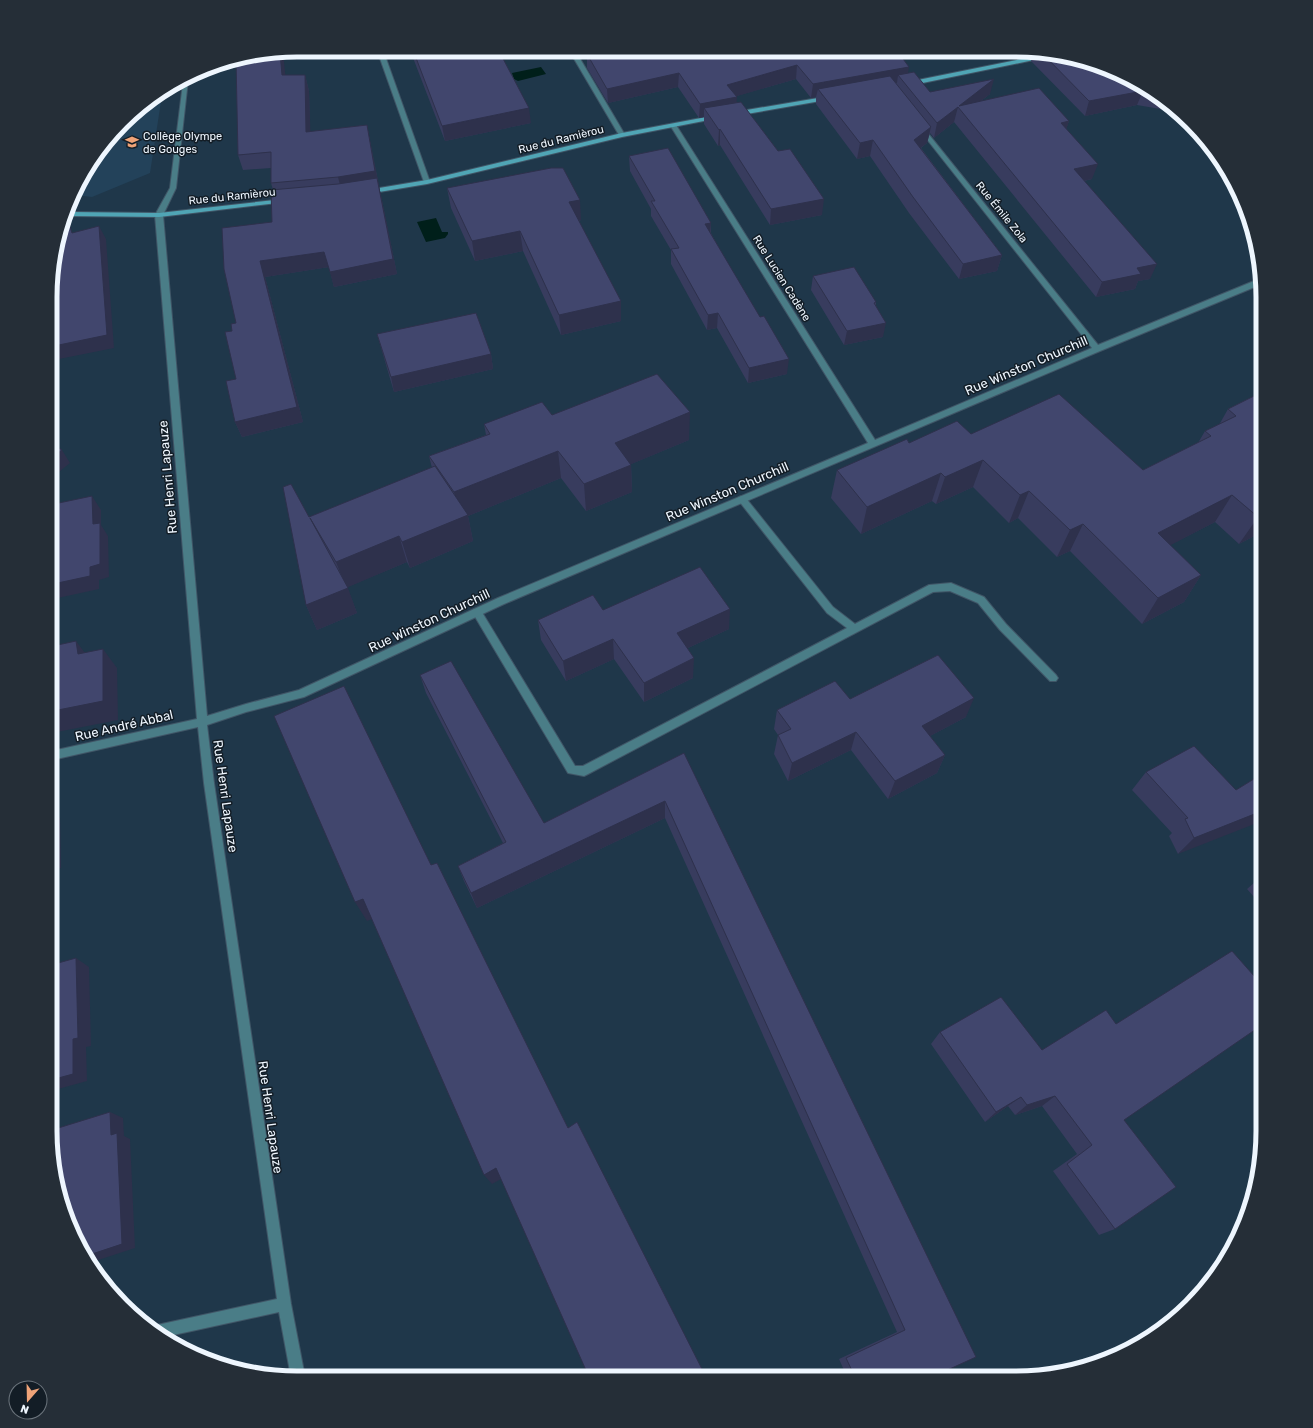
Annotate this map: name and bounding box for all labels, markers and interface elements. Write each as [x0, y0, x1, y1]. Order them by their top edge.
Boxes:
street label: Rue du Ramièrou [517, 123, 605, 156]
place label: Collège Olympe de Gouges [143, 130, 222, 156]
school or university icon: Collège Olympe de Gouges [124, 134, 140, 150]
street label: Rue Émile Zola [973, 179, 1030, 245]
street label: Rue du Ramièrou [188, 185, 276, 208]
street label: Rue Lucien Cadène [750, 233, 813, 323]
street label: Rue Winston Churchill [962, 333, 1090, 398]
street label: Rue Henri Lapauze [155, 420, 180, 534]
street label: Rue Winston Churchill [663, 459, 791, 524]
street label: Rue Winston Churchill [366, 586, 492, 655]
street label: Rue André Abbal [74, 707, 175, 744]
street label: Rue Henri Lapauze [210, 739, 241, 853]
street label: Rue Henri Lapauze [255, 1060, 286, 1174]
north arrow [8, 1380, 48, 1420]
text: N [19, 1401, 31, 1416]

